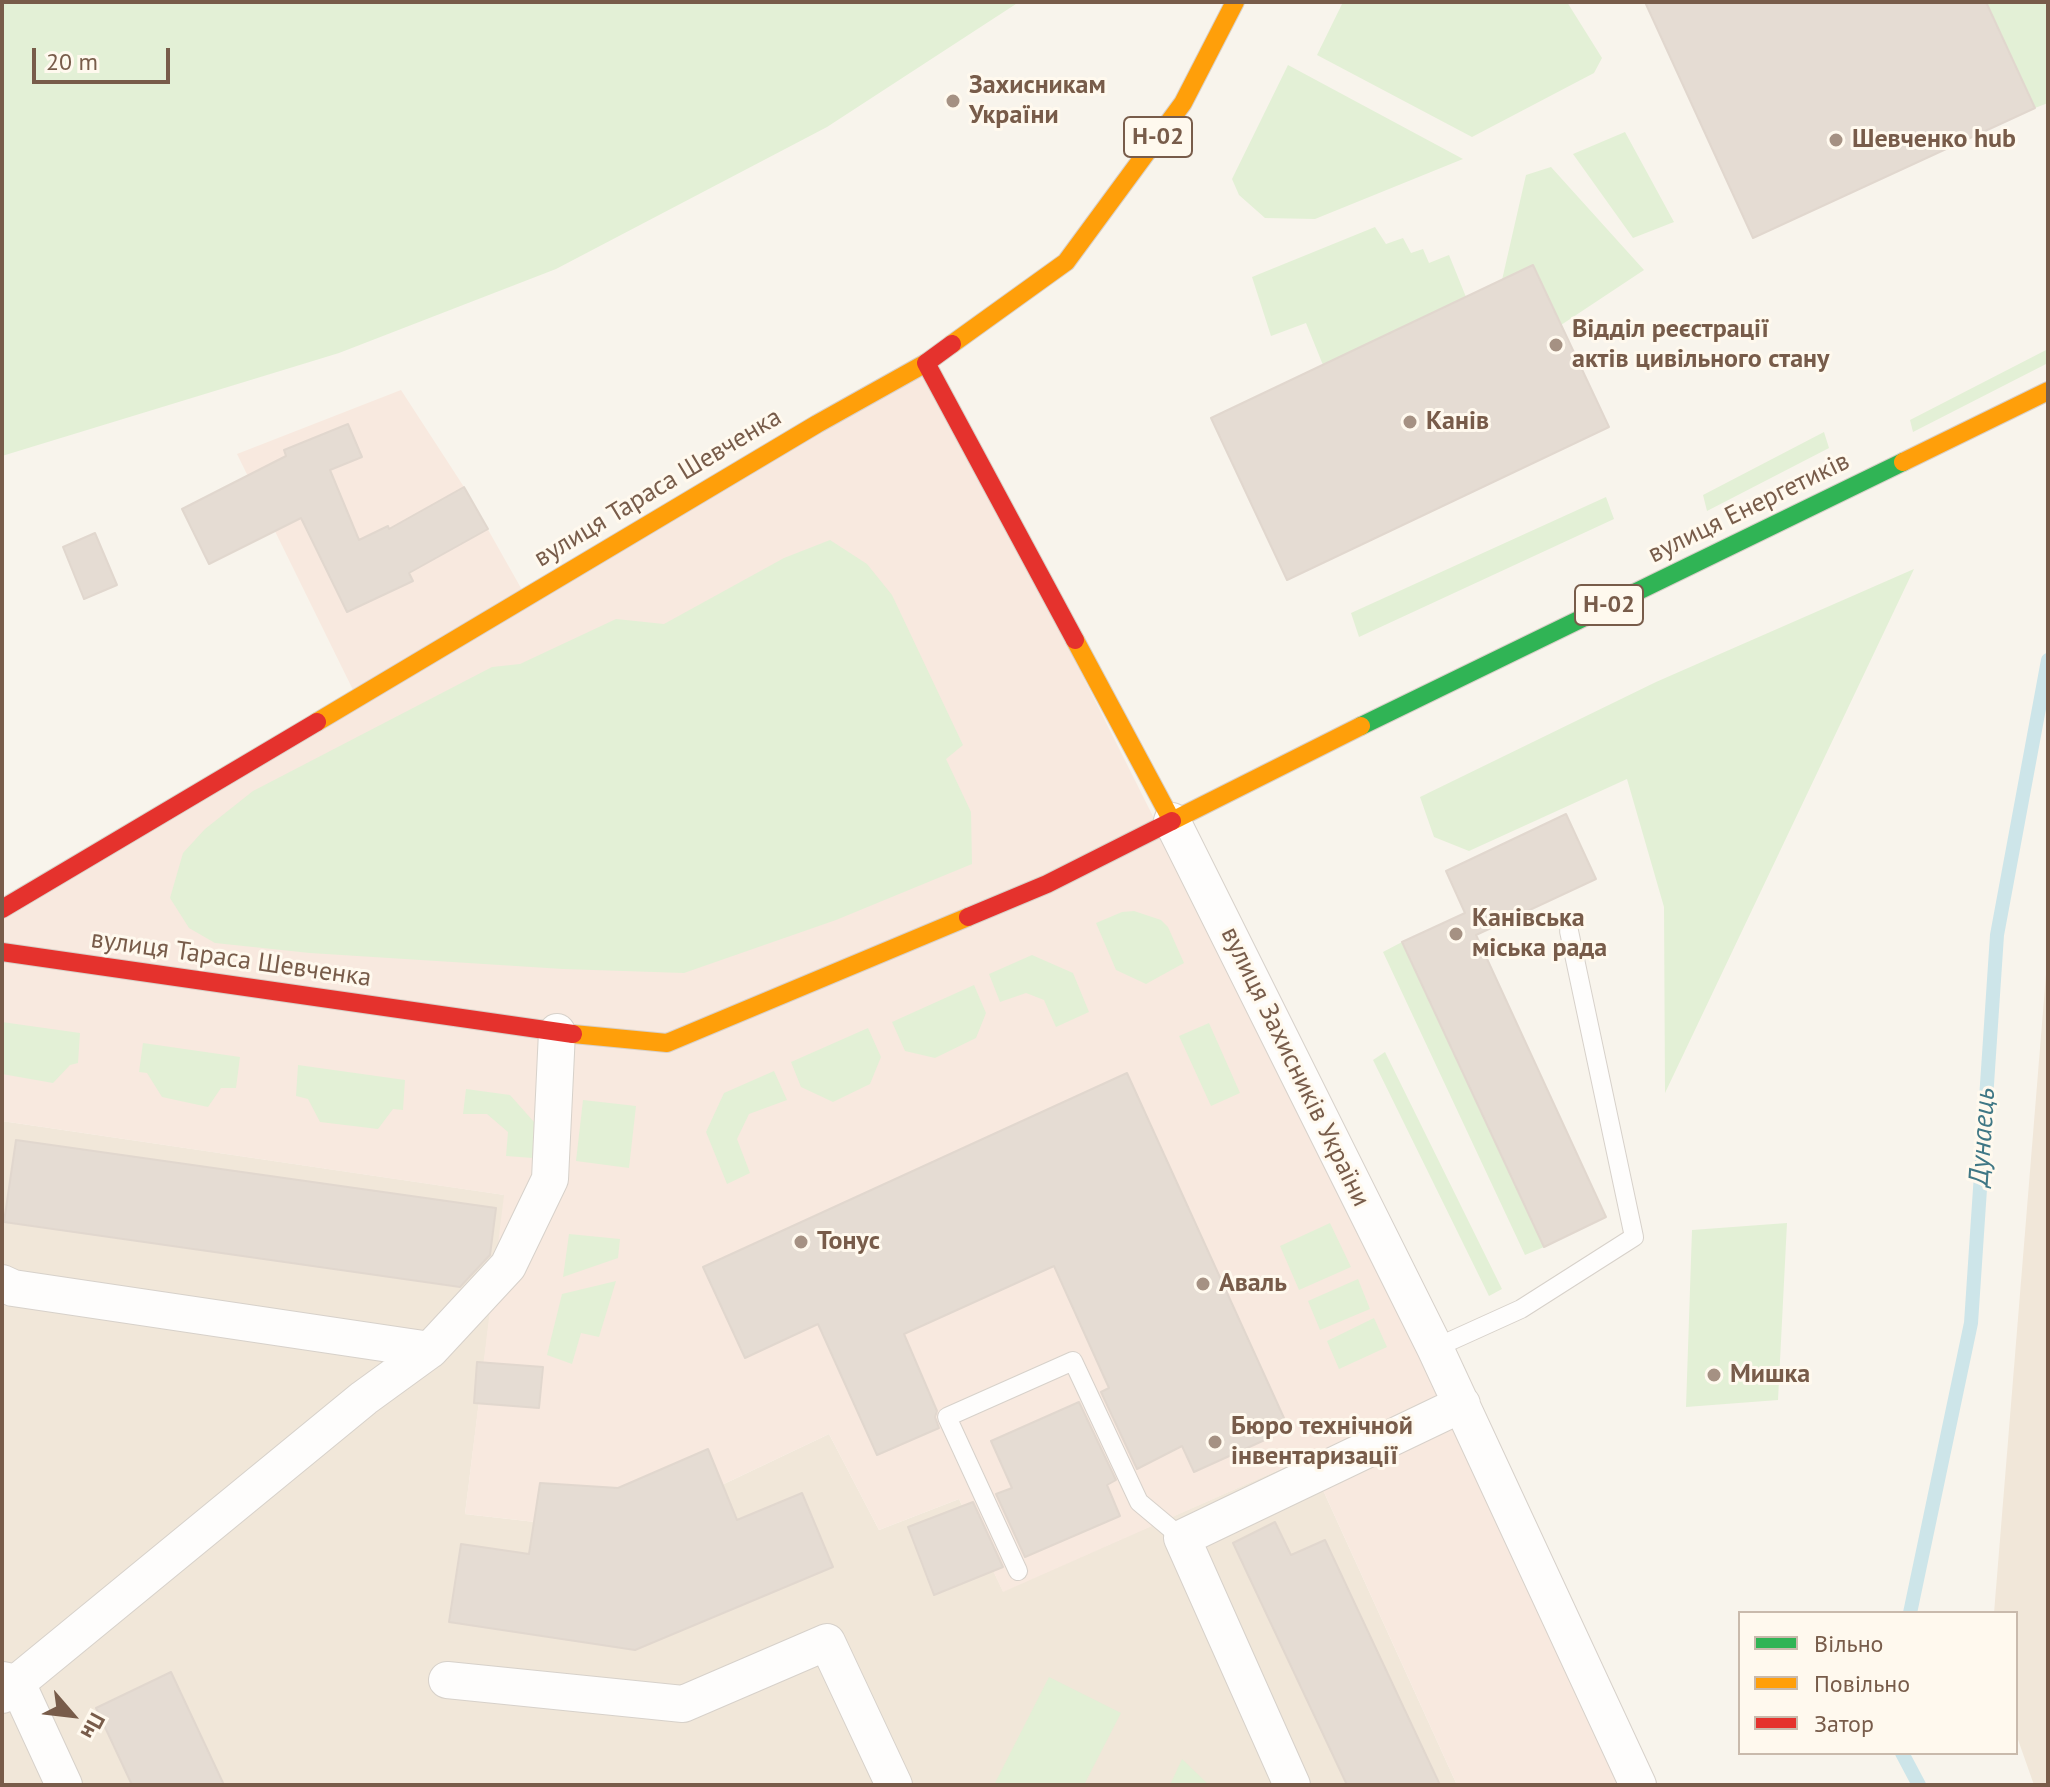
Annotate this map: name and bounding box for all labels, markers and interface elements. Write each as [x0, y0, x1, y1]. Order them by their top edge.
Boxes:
scale bar [36, 32, 174, 82]
text: 20 m [46, 46, 98, 77]
place label: Захисникам України [969, 70, 1106, 132]
marker: Захисникам України [944, 92, 962, 110]
road number: Н-02 [1124, 117, 1192, 157]
place label: Шевченко hub [1852, 124, 2016, 156]
marker: Шевченко hub [1827, 131, 1845, 149]
place label: Відділ реєстрації актів цивільного стану [1572, 314, 1829, 376]
marker: Відділ реєстрації актів цивільного стану [1547, 336, 1565, 354]
street label: вулиця Тараса Шевченка [529, 402, 787, 574]
place label: Канів [1426, 406, 1489, 438]
marker: Канів [1401, 413, 1419, 431]
street label: вулиця Енергетиків [1643, 446, 1855, 570]
road number: Н-02 [1575, 585, 1643, 625]
place label: Канівська міська рада [1472, 903, 1607, 964]
street label: вулиця Захисників України [1214, 922, 1376, 1212]
street label: вулиця Тараса Шевченка [89, 924, 373, 994]
marker: Канівська міська рада [1447, 925, 1465, 943]
water label: Дунаець [1963, 1087, 2003, 1187]
place label: Тонус [817, 1226, 880, 1258]
marker: Тонус [792, 1233, 810, 1251]
place label: Аваль [1219, 1268, 1287, 1300]
marker: Аваль [1194, 1275, 1212, 1293]
place label: Мишка [1730, 1359, 1810, 1391]
marker: Мишка [1705, 1366, 1723, 1384]
place label: Бюро технічной інвентаризації [1231, 1411, 1413, 1472]
marker: Бюро технічной інвентаризації [1206, 1433, 1224, 1451]
legend [1738, 1611, 2018, 1755]
text: Вільно [1814, 1628, 1883, 1659]
text: Повільно [1814, 1668, 1910, 1699]
north arrow [32, 1675, 112, 1755]
text: Пн [75, 1708, 112, 1744]
text: Затор [1814, 1708, 1874, 1739]

